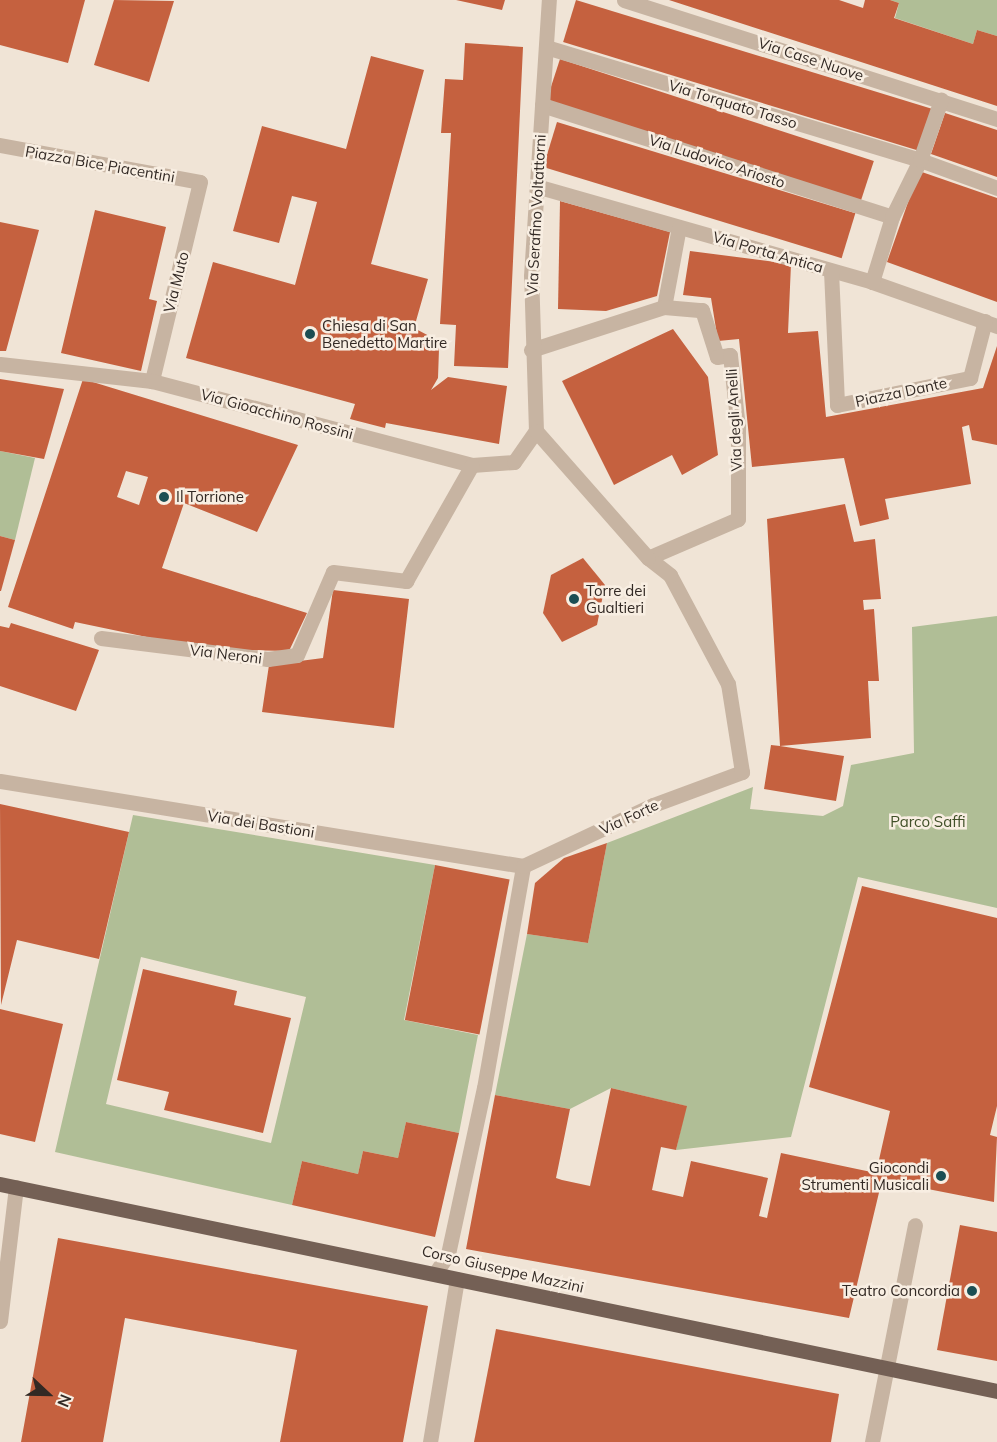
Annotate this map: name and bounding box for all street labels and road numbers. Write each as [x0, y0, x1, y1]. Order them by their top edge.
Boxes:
street label: Via Case Nuove [756, 33, 866, 85]
street label: Via Torquato Tasso [667, 76, 799, 132]
street label: Via Ludovico Ariosto [647, 130, 787, 192]
street label: Via Serafino Voltattorni [523, 134, 549, 296]
street label: Piazza Bice Piacentini [24, 142, 176, 186]
street label: Via Porta Antica [711, 228, 825, 276]
street label: Via Muto [160, 250, 192, 314]
street label: Via degli Anelli [722, 368, 746, 472]
street label: Piazza Dante [854, 374, 948, 410]
street label: Via Gioacchino Rossini [199, 385, 355, 443]
street label: Via Neroni [189, 641, 263, 667]
street label: Via Forte [597, 796, 661, 838]
street label: Via dei Bastioni [206, 807, 316, 841]
street label: Corso Giuseppe Mazzini [420, 1242, 586, 1296]

